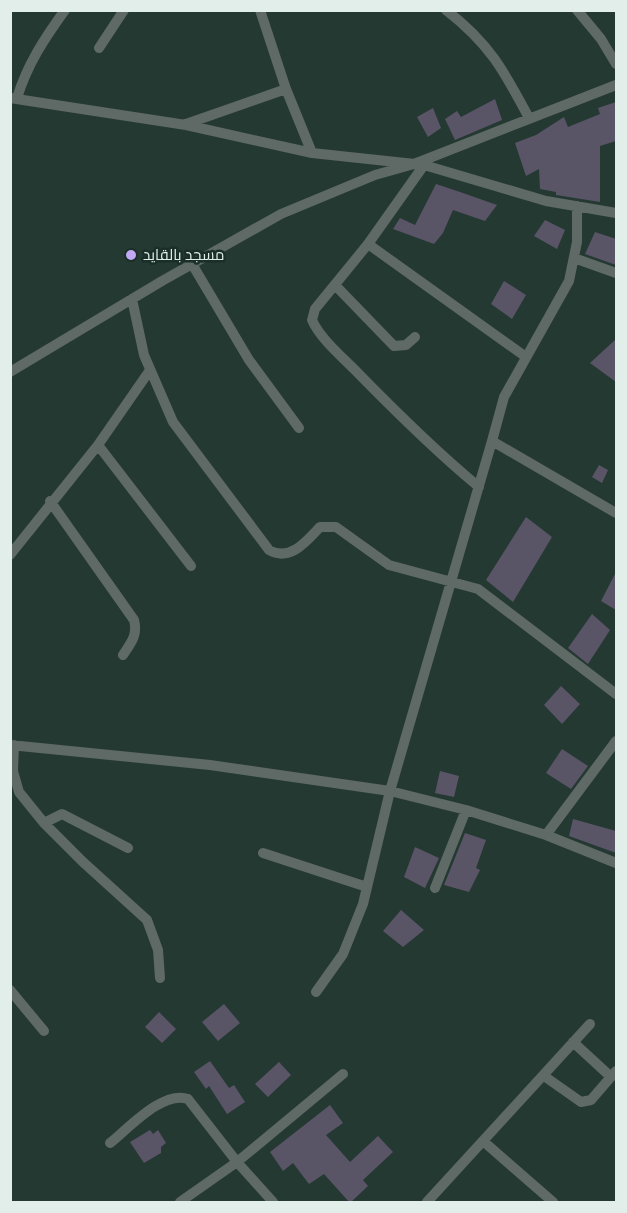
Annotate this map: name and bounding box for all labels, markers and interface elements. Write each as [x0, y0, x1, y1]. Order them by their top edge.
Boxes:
place label: مسجد بالقايد [143, 240, 225, 269]
marker: مسجد بالقايد [124, 248, 138, 262]

